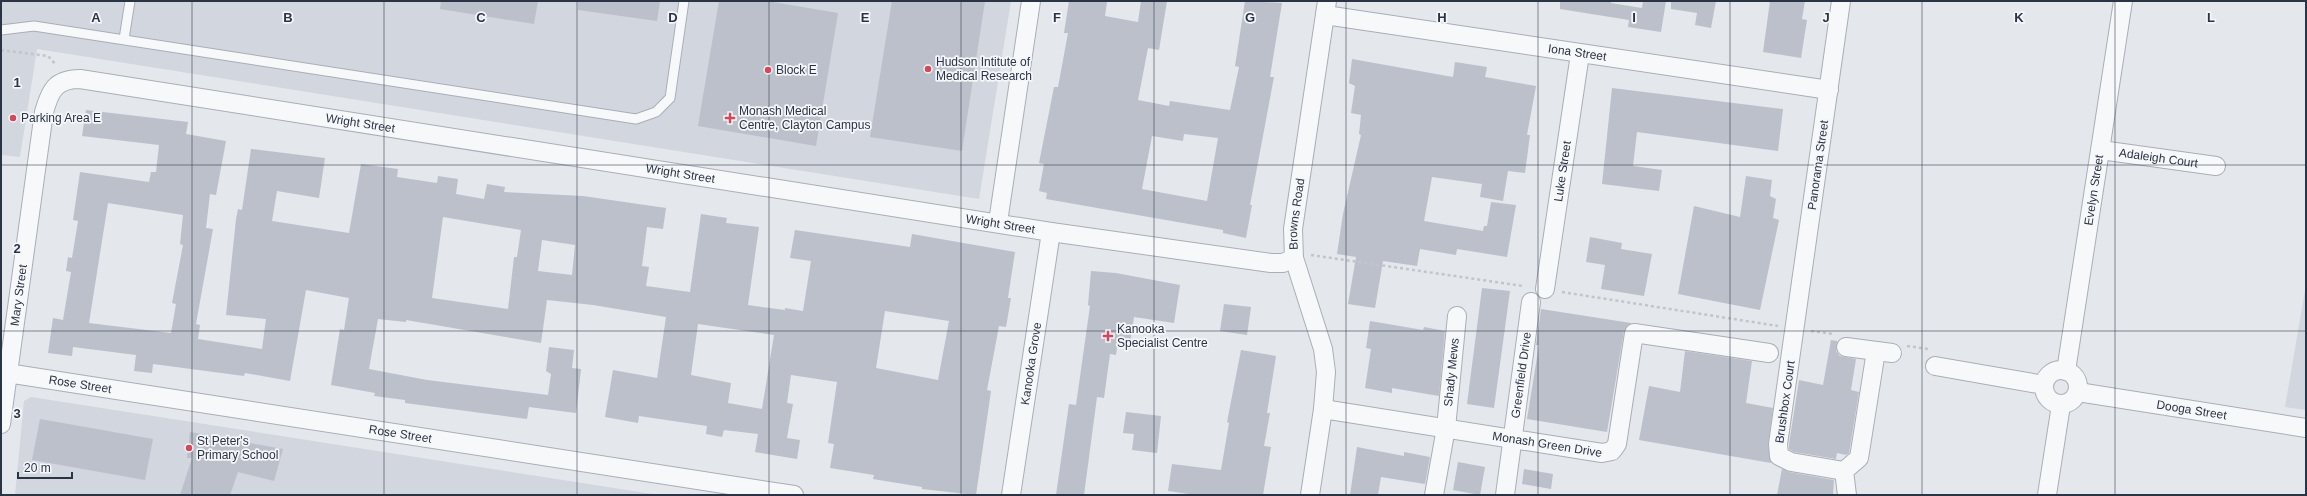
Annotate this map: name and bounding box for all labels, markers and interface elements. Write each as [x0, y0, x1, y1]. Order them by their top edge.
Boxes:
text: A [91, 10, 101, 25]
text: B [283, 10, 293, 25]
text: C [476, 10, 486, 25]
text: D [668, 10, 678, 25]
text: E [861, 10, 870, 25]
text: F [1053, 10, 1061, 25]
text: G [1245, 10, 1255, 25]
text: H [1437, 10, 1447, 25]
text: I [1632, 10, 1636, 25]
text: J [1822, 10, 1830, 25]
text: K [2014, 10, 2024, 25]
text: L [2207, 10, 2215, 25]
street label: Iona Street [1547, 41, 1608, 64]
place label: Hudson Intitute of Medical Research [936, 55, 1032, 83]
place label: Block E [776, 63, 817, 77]
marker: Hudson Intitute of Medical Research [923, 64, 933, 74]
marker: Block E [763, 65, 773, 75]
text: 1 [13, 75, 21, 90]
place label: Monash Medical Centre, Clayton Campus [739, 104, 870, 132]
place label: Parking Area E [21, 111, 101, 125]
street label: Wright Street [325, 111, 397, 136]
marker: Monash Medical Centre, Clayton Campus [724, 112, 736, 124]
marker: Parking Area E [8, 113, 18, 123]
street label: Panorama Street [1805, 118, 1831, 211]
street label: Luke Street [1551, 139, 1574, 203]
street label: Adaleigh Court [2118, 146, 2199, 170]
street label: Evelyn Street [2082, 153, 2106, 227]
street label: Wright Street [645, 161, 717, 186]
street label: Browns Road [1286, 177, 1307, 250]
street label: Wright Street [965, 212, 1037, 236]
text: 2 [13, 241, 21, 256]
street label: Mary Street [8, 263, 30, 327]
street label: Kanooka Grove [1018, 321, 1044, 406]
place label: Kanooka Specialist Centre [1117, 322, 1208, 350]
marker: Kanooka Specialist Centre [1102, 330, 1114, 342]
street label: Greenfield Drive [1508, 331, 1534, 419]
street label: Shady Mews [1441, 337, 1462, 407]
street label: Brushbox Court [1772, 359, 1798, 444]
street label: Rose Street [48, 373, 113, 396]
street label: Dooga Street [2156, 397, 2228, 422]
text: 3 [13, 406, 21, 421]
street label: Rose Street [368, 422, 433, 446]
street label: Monash Green Drive [1491, 429, 1603, 460]
place label: St Peter's Primary School [197, 434, 278, 462]
marker: St Peter's Primary School [184, 443, 194, 453]
scale bar [18, 454, 72, 480]
text: 20 m [24, 461, 51, 475]

